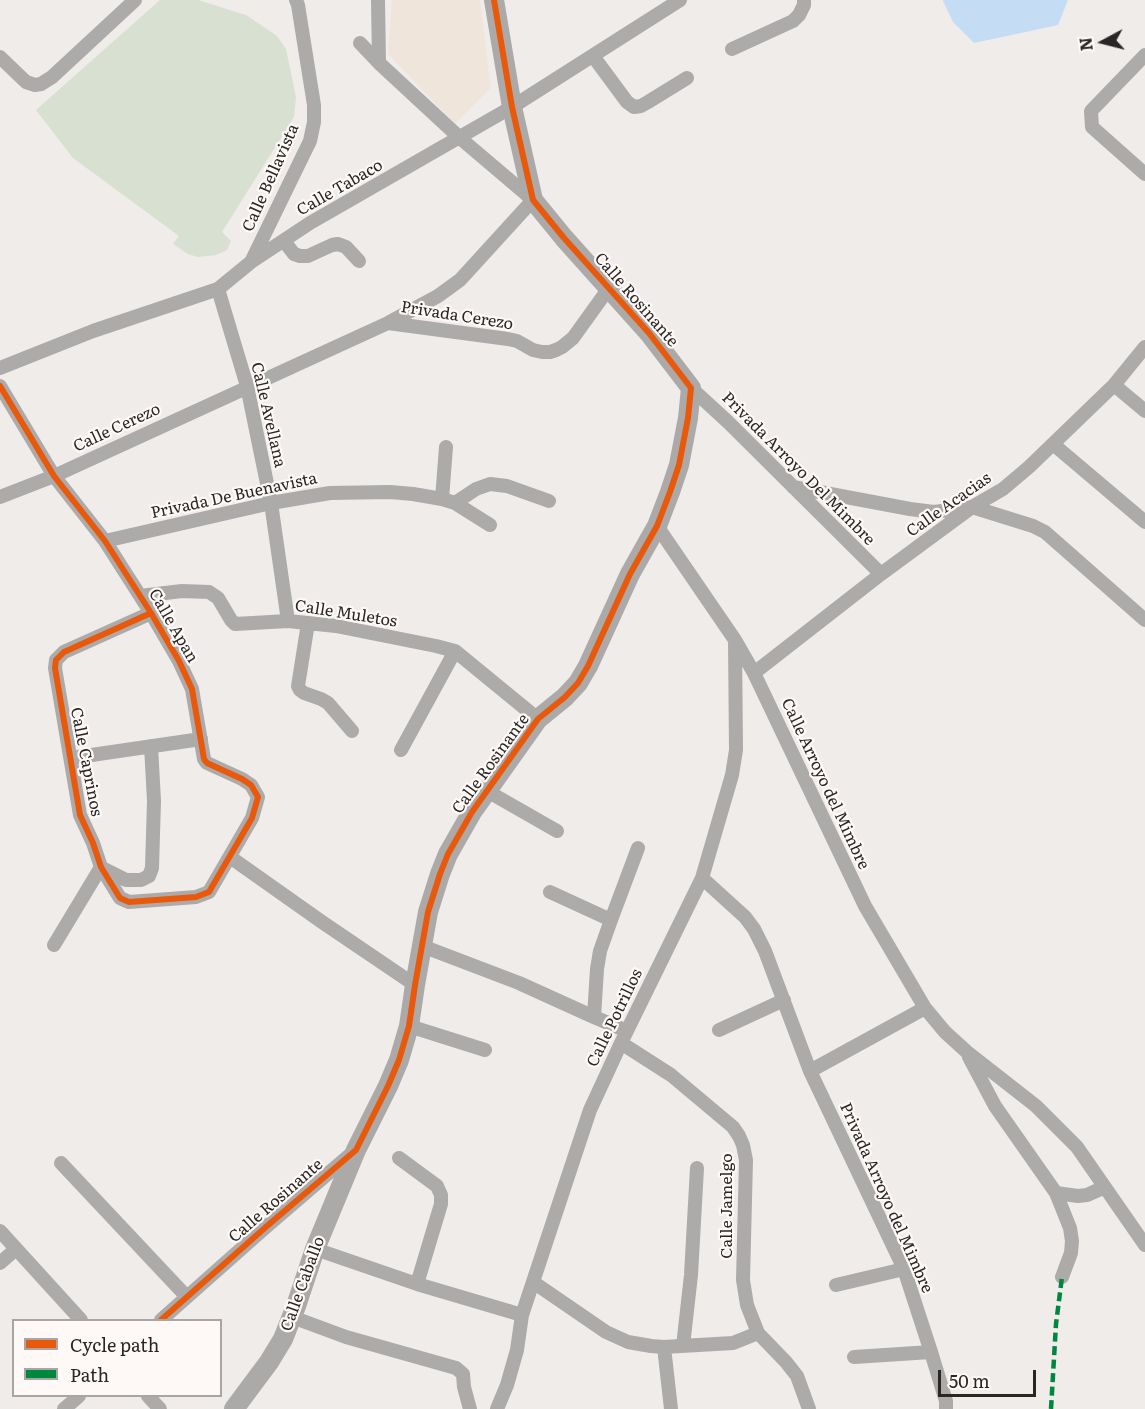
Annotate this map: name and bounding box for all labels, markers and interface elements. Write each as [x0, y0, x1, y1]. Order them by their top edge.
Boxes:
north arrow [1073, 12, 1133, 72]
text: N [1072, 36, 1098, 52]
street label: Calle Bellavista [239, 121, 303, 235]
street label: Calle Tabaco [294, 156, 386, 220]
street label: Calle Rosinante [590, 249, 682, 351]
street label: Privada Cerezo [399, 298, 515, 334]
street label: Calle Avellana [247, 360, 289, 470]
street label: Privada Arroyo Del Mimbre [717, 388, 879, 550]
street label: Calle Cerezo [70, 399, 164, 457]
street label: Privada De Buenavista [149, 469, 319, 523]
street label: Calle Acacias [903, 469, 995, 541]
street label: Calle Apan [144, 586, 202, 666]
street label: Calle Muletos [294, 596, 398, 632]
street label: Calle Arroyo del Mimbre [777, 695, 873, 873]
street label: Calle Caprinos [66, 706, 106, 818]
street label: Calle Rosinante [448, 710, 534, 818]
street label: Calle Potrillos [583, 966, 647, 1070]
street label: Privada Arroyo del Mimbre [835, 1100, 937, 1296]
street label: Calle Jamelgo [717, 1153, 737, 1259]
street label: Calle Rosinante [225, 1155, 327, 1247]
street label: Calle Caballo [277, 1234, 329, 1334]
legend [12, 1319, 222, 1397]
text: Cycle path [70, 1331, 159, 1358]
scale bar [941, 1358, 1038, 1396]
text: Path [70, 1361, 109, 1388]
text: 50 m [949, 1367, 990, 1394]

